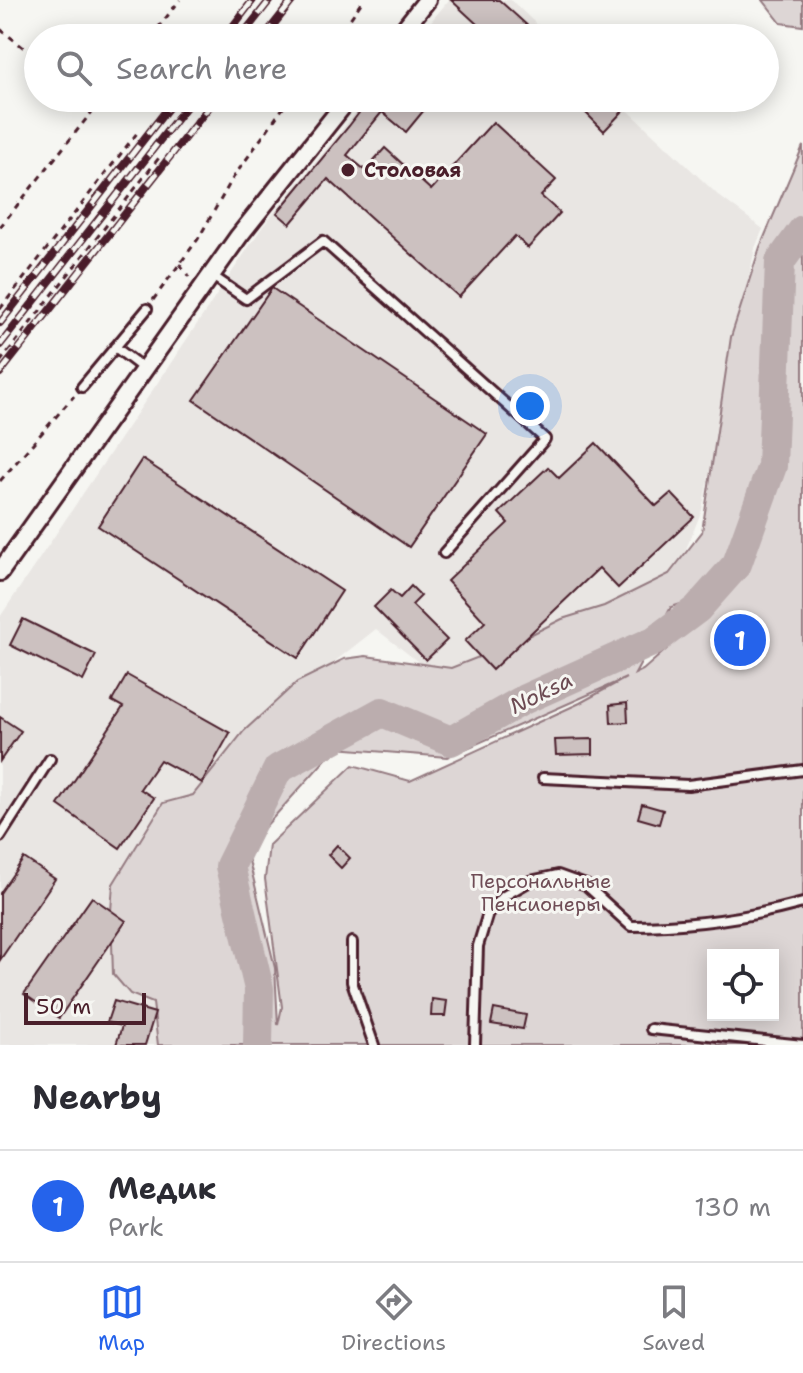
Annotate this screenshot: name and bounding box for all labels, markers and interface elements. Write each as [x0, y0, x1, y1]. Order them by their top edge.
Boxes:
search box [24, 24, 779, 112]
icon: search [52, 46, 96, 90]
text: Search here [116, 48, 287, 89]
place label: Столовая [364, 157, 461, 183]
marker: Столовая [339, 161, 357, 179]
your location [510, 386, 550, 426]
pin: 1 [714, 610, 766, 670]
water label: Noksa [505, 665, 577, 721]
park label: Персональные Пенсионеры [471, 868, 611, 917]
map controls [707, 949, 779, 1021]
button: locate [707, 949, 779, 1021]
scale bar [24, 989, 146, 1025]
text: 50 m [36, 992, 91, 1021]
text: Nearby [32, 1074, 162, 1120]
text: Медик [108, 1168, 216, 1209]
text: 1 [52, 1189, 64, 1224]
text: 130 m [694, 1189, 771, 1224]
text: Park [108, 1209, 164, 1244]
tab: Map [98, 1280, 145, 1357]
tab: Directions [341, 1280, 446, 1357]
tab: Saved [642, 1280, 705, 1357]

